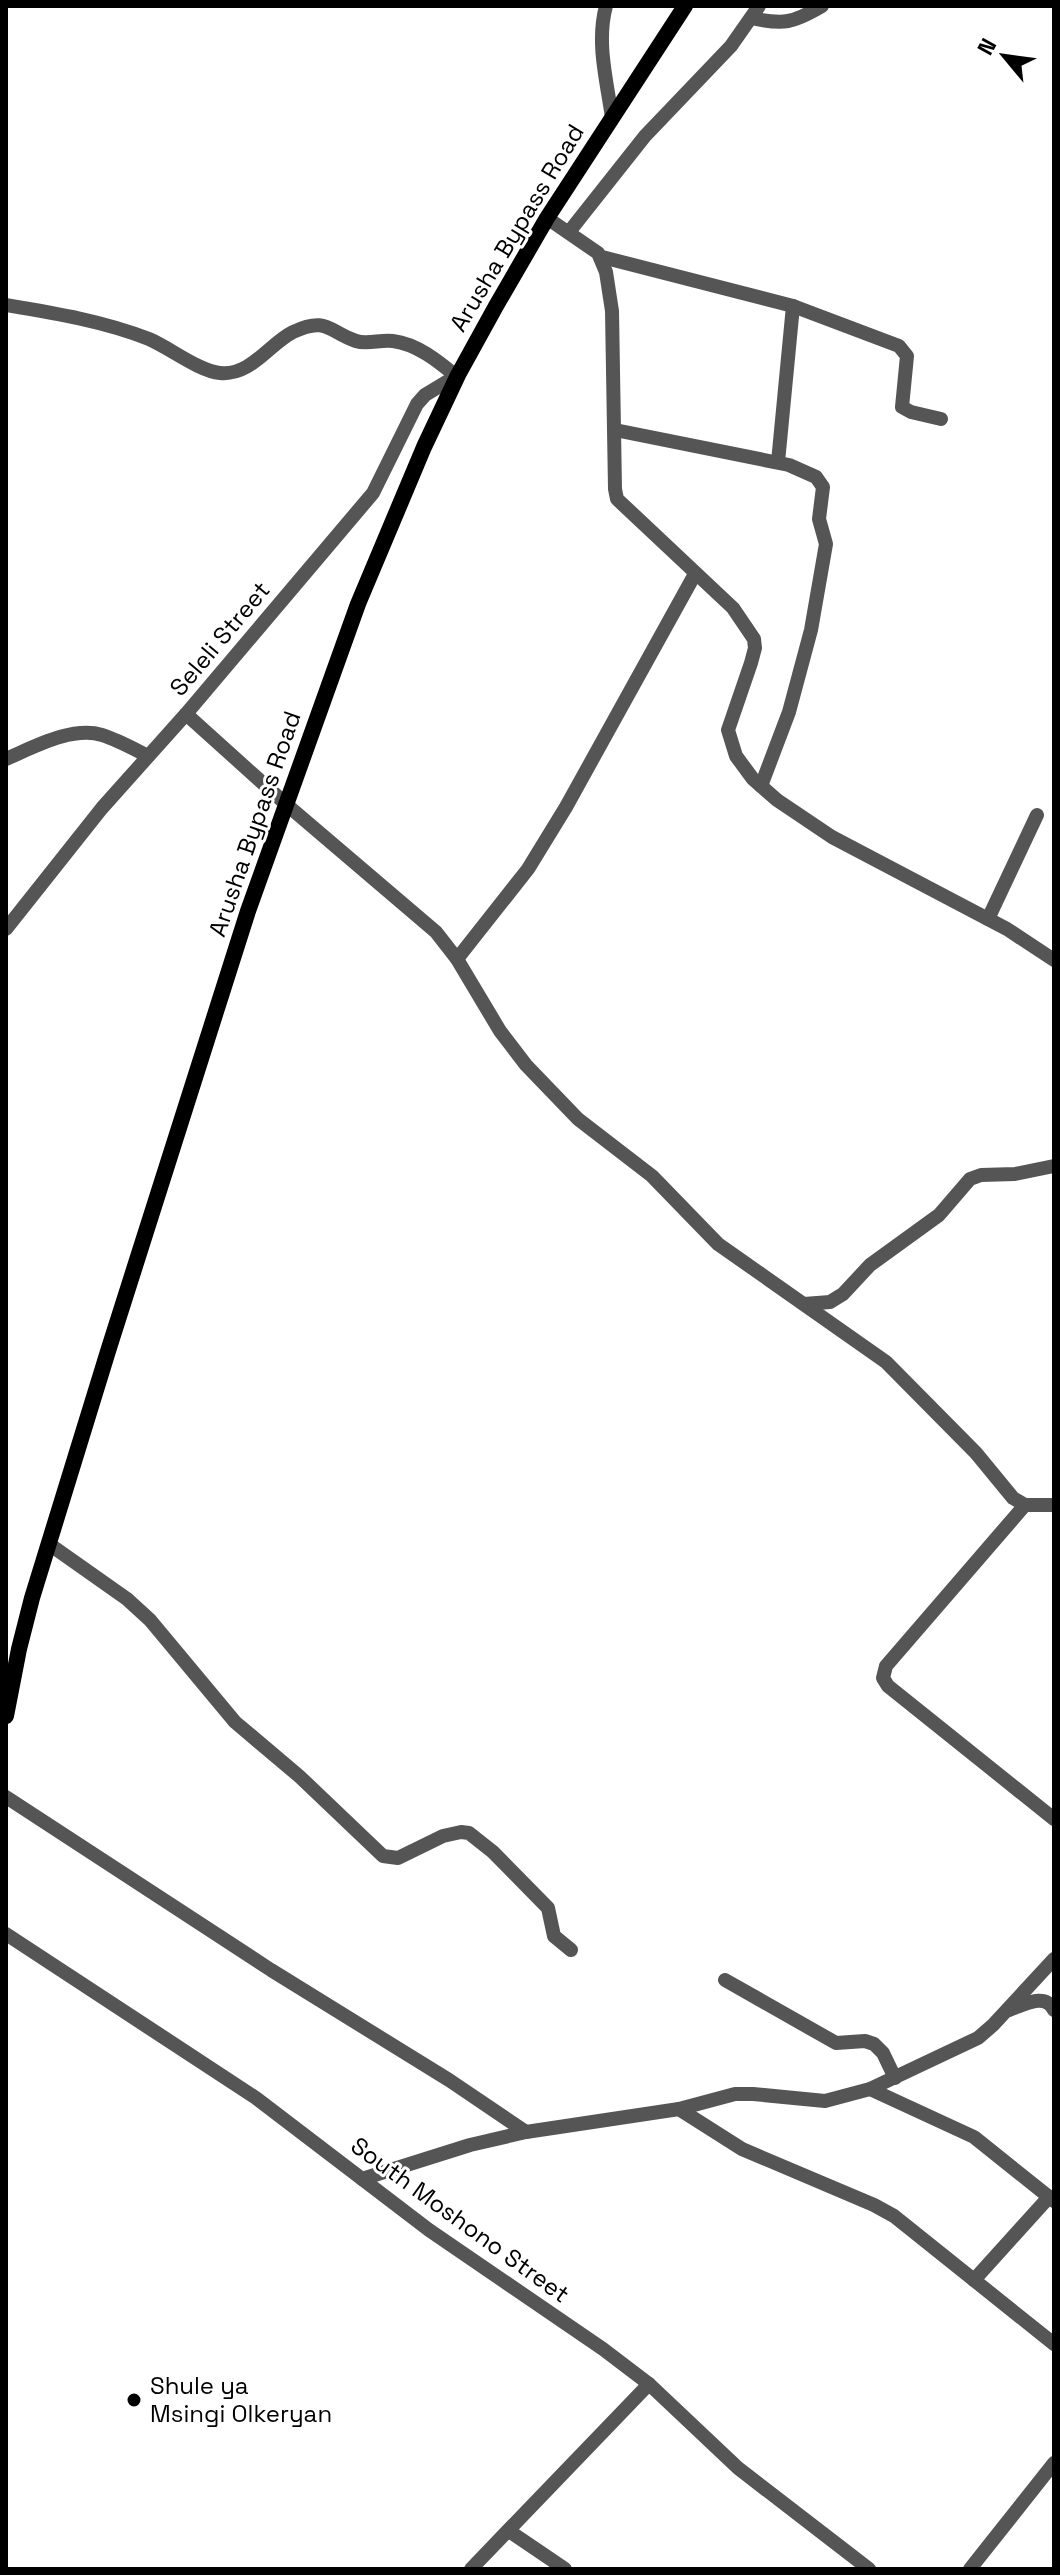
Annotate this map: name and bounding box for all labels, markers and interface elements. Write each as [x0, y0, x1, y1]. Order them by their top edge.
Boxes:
north arrow [964, 16, 1044, 96]
text: N [971, 33, 1002, 60]
street label: Arusha Bypass Road [442, 118, 591, 337]
street label: Seleli Street [163, 575, 277, 702]
street label: Arusha Bypass Road [201, 707, 308, 941]
street label: South Moshono Street [345, 2130, 576, 2309]
place label: Shule ya Msingi Olkeryan [150, 2370, 332, 2429]
marker: Shule ya Msingi Olkeryan [125, 2391, 143, 2409]

